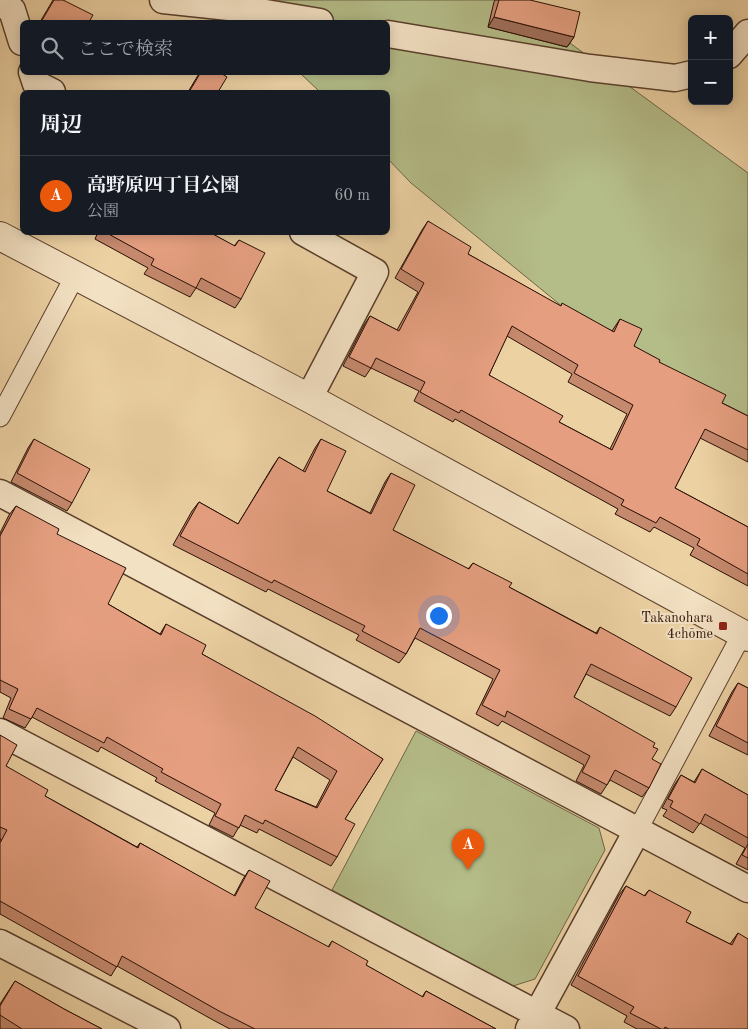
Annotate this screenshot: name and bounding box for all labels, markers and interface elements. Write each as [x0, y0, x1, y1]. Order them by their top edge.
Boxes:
map controls [688, 15, 733, 105]
button: + [688, 15, 733, 60]
search box [20, 20, 390, 75]
icon: search [38, 34, 66, 62]
text: ここで検索 [78, 41, 173, 60]
button: − [688, 60, 733, 105]
text: 周辺 [40, 115, 82, 136]
text: 高野原四丁目公園 [87, 177, 239, 196]
text: A [50, 188, 62, 204]
text: 60 m [334, 188, 370, 204]
text: 公園 [87, 204, 119, 220]
your location [426, 603, 452, 629]
place label: Takanohara 4chōme [641, 611, 713, 641]
marker: Takanohara 4chōme [717, 620, 729, 632]
pin: A [452, 829, 484, 870]

